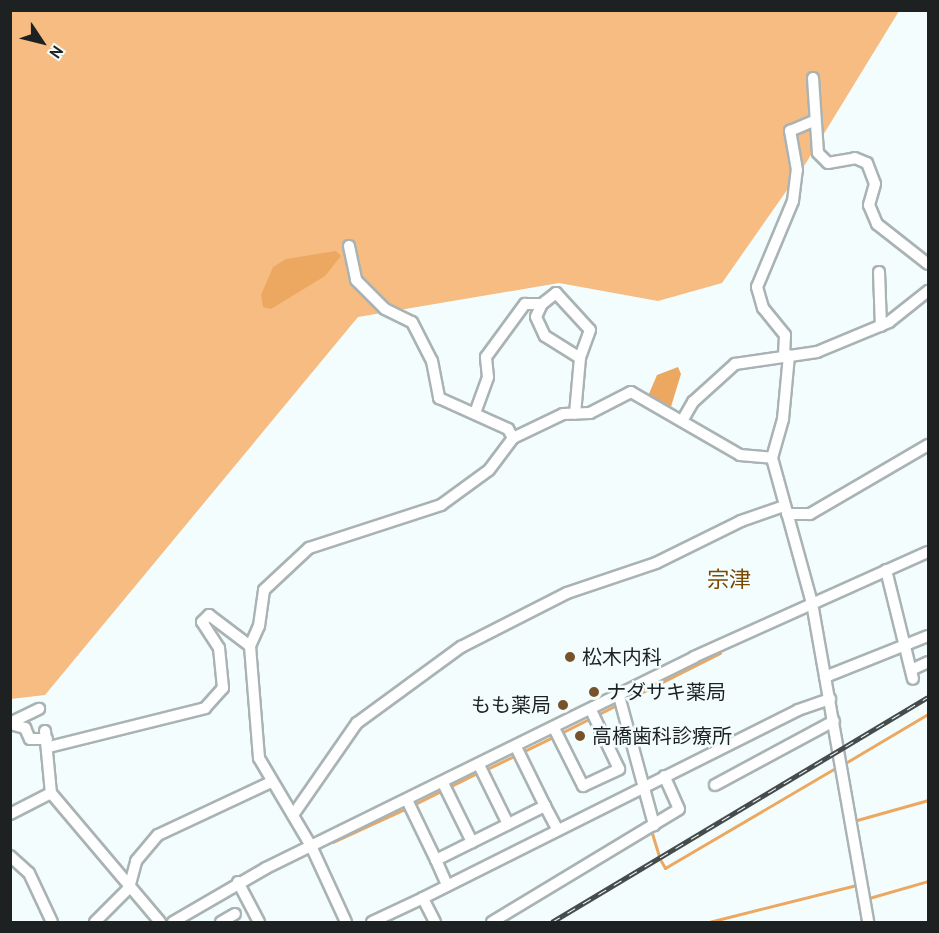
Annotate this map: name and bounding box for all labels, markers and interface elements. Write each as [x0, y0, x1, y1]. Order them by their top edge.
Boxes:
north arrow [12, 12, 72, 72]
text: N [46, 42, 68, 62]
district label: 宗津 [707, 567, 751, 593]
place label: 松木内科 [582, 645, 662, 669]
marker: 松木内科 [563, 650, 577, 664]
place label: ナダサキ薬局 [606, 680, 726, 704]
marker: ナダサキ薬局 [587, 685, 601, 699]
place label: もも薬局 [471, 693, 551, 717]
marker: もも薬局 [556, 698, 570, 712]
place label: 高橋歯科診療所 [592, 724, 732, 748]
marker: 高橋歯科診療所 [573, 729, 587, 743]

